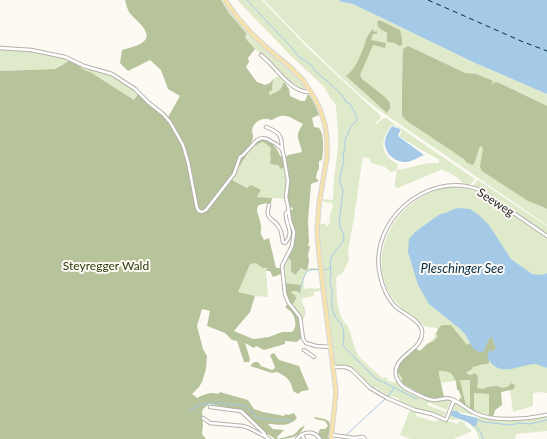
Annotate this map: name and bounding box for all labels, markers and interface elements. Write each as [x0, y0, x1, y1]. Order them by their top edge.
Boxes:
street label: Seeweg [475, 185, 517, 219]
park label: Steyregger Wald [63, 258, 149, 273]
water label: Pleschinger See [421, 260, 503, 276]

